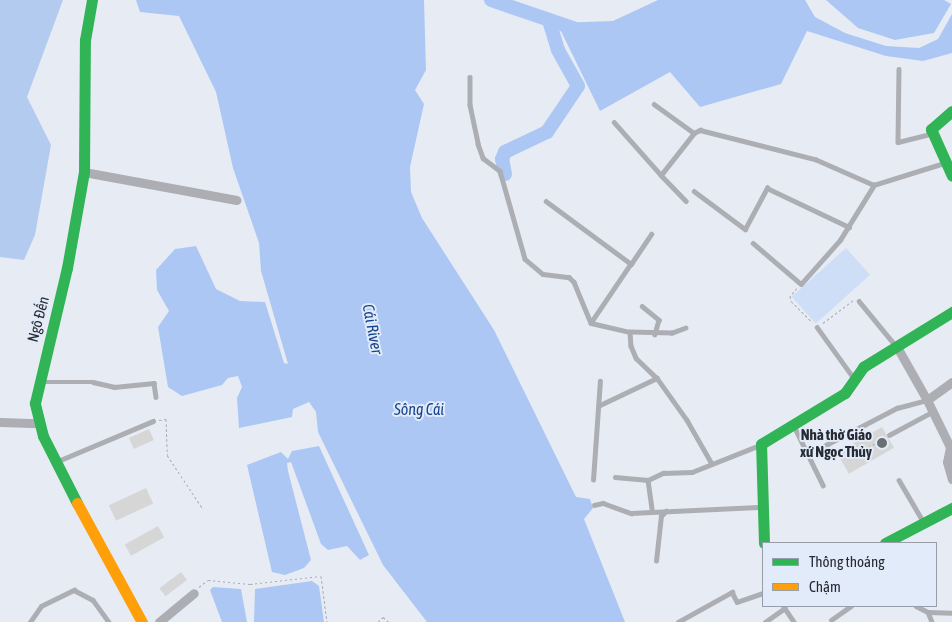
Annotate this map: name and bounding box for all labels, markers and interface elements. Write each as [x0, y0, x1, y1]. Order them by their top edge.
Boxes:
street label: Ngô Đến [23, 294, 53, 344]
water label: Cái River [359, 302, 387, 356]
water label: Sông Cái [394, 399, 444, 419]
place label: Nhà thờ Giáo xứ Ngọc Thủy [800, 425, 872, 460]
marker: Nhà thờ Giáo xứ Ngọc Thủy [876, 437, 888, 449]
legend [762, 542, 937, 607]
text: Thông thoáng [809, 553, 885, 570]
text: Chậm [809, 578, 841, 595]

